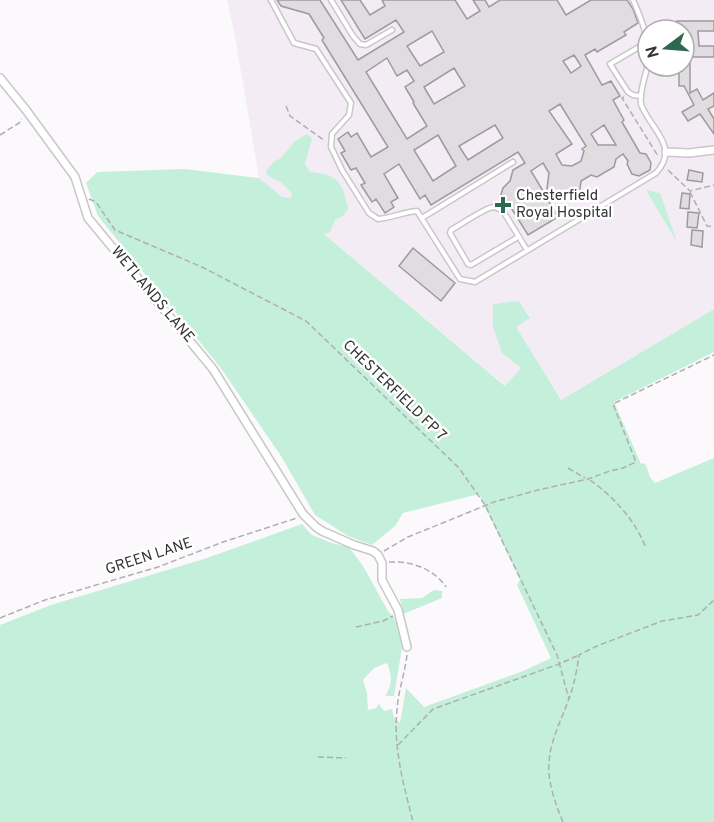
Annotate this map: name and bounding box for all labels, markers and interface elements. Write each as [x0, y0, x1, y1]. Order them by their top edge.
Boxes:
north arrow [636, 18, 696, 78]
text: N [642, 43, 665, 60]
place label: Chesterfield Royal Hospital [516, 187, 612, 223]
marker: Chesterfield Royal Hospital [494, 196, 512, 214]
street label: WETLANDS LANE [106, 243, 198, 347]
street label: CHESTERFIELD FP 7 [338, 336, 450, 446]
street label: GREEN LANE [103, 534, 195, 580]

